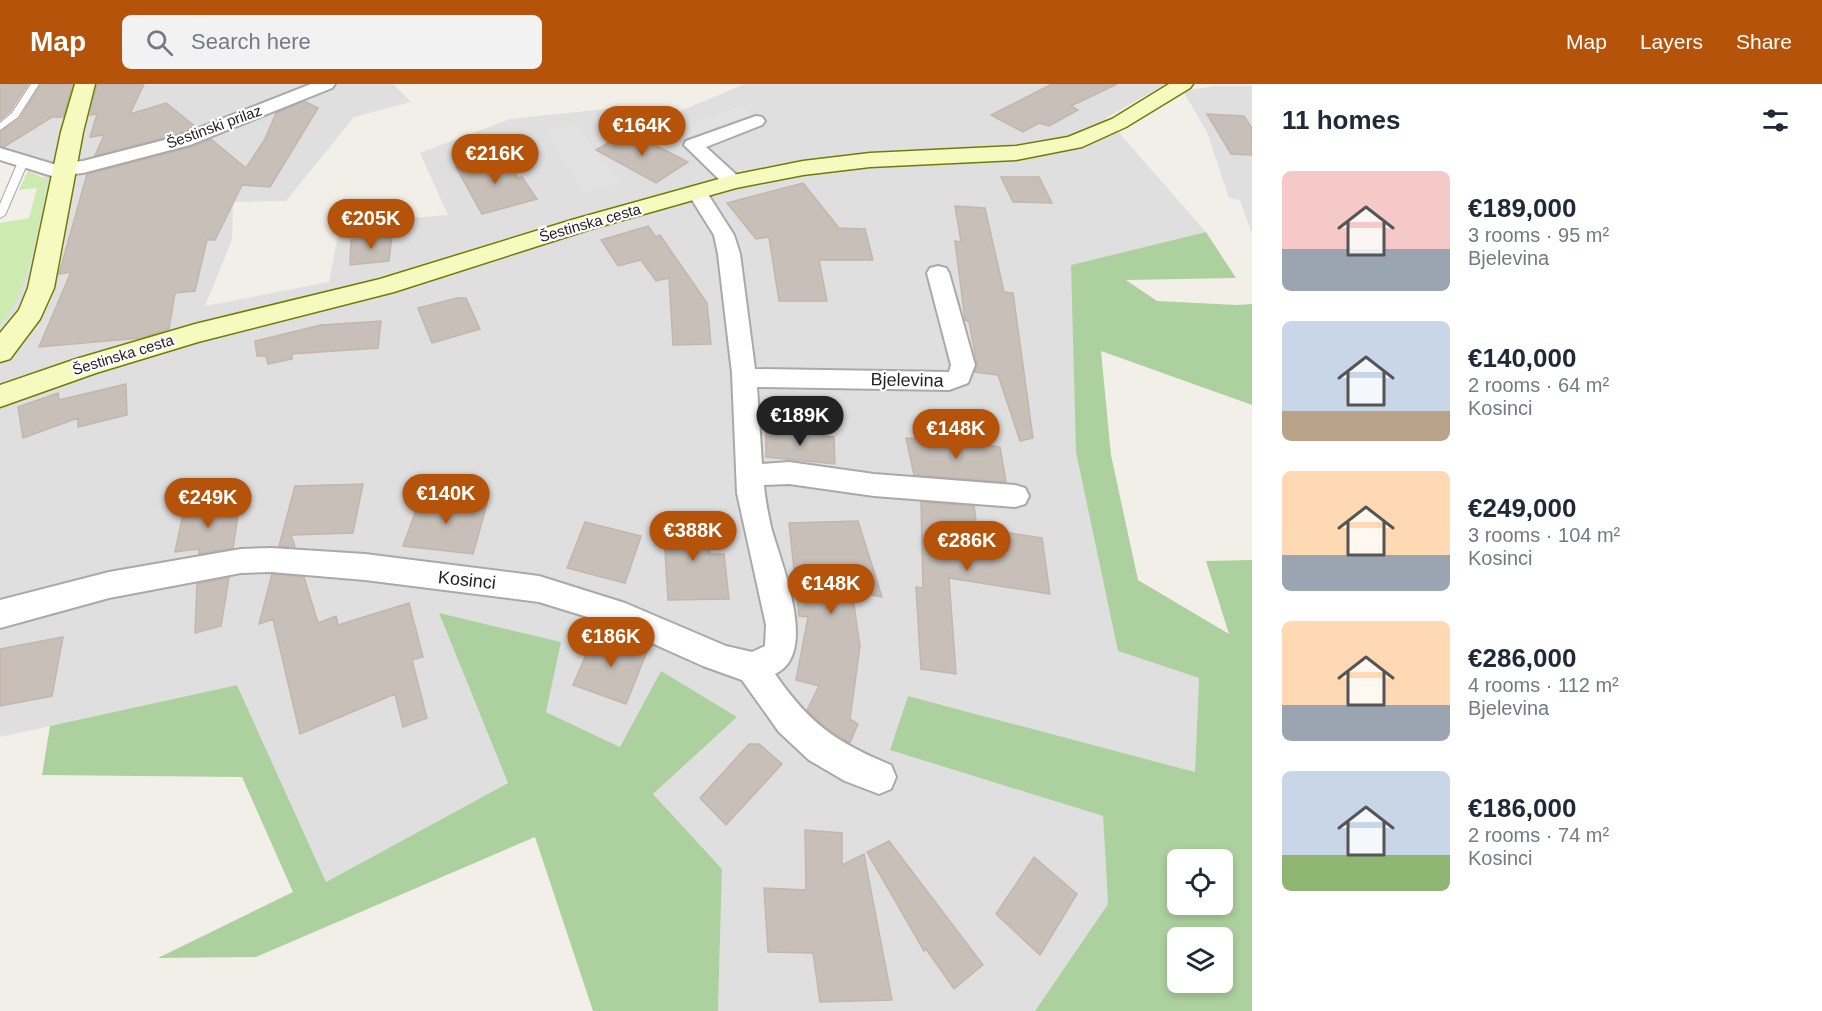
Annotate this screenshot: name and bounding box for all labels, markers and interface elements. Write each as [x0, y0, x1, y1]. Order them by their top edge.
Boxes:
search box [122, 15, 542, 69]
text: Map [30, 26, 86, 57]
icon: search [143, 26, 176, 59]
text: Search here [191, 29, 311, 54]
text: Map [1566, 30, 1607, 53]
text: Layers [1640, 30, 1703, 53]
text: Share [1736, 30, 1792, 53]
street label: Šestinski prilaz [164, 101, 264, 152]
icon: filters [1759, 104, 1792, 137]
text: 11 homes [1282, 105, 1401, 135]
pin: €164K [600, 106, 684, 157]
text: €164K [613, 114, 671, 136]
pin: €216K [453, 134, 537, 185]
text: €216K [466, 142, 524, 164]
text: €189,000 [1468, 193, 1576, 223]
icon: home [1330, 195, 1402, 267]
pin: €205K [329, 199, 413, 250]
street label: Šestinska cesta [537, 200, 643, 245]
text: €205K [342, 207, 400, 229]
text: 3 rooms · 95 m² [1468, 224, 1609, 246]
text: Bjelevina [1468, 247, 1549, 269]
street label: Šestinska cesta [70, 331, 176, 378]
text: €140,000 [1468, 343, 1576, 373]
icon: home [1330, 345, 1402, 417]
street label: Bjelevina [870, 369, 945, 391]
text: 2 rooms · 64 m² [1468, 374, 1609, 396]
pin: €189K [758, 396, 842, 447]
text: Kosinci [1468, 397, 1532, 419]
text: €189K [771, 404, 829, 426]
pin: €148K [914, 409, 998, 460]
text: €148K [927, 417, 985, 439]
pin: €140K [404, 474, 488, 525]
pin: €249K [166, 478, 250, 529]
text: €140K [417, 482, 475, 504]
text: €249K [179, 486, 237, 508]
text: €249,000 [1468, 493, 1576, 523]
icon: home [1330, 495, 1402, 567]
pin: €388K [651, 511, 735, 562]
text: €388K [664, 519, 722, 541]
pin: €286K [925, 521, 1009, 572]
text: 3 rooms · 104 m² [1468, 524, 1620, 546]
text: €286K [938, 529, 996, 551]
text: Kosinci [1468, 547, 1532, 569]
pin: €148K [789, 564, 873, 615]
street label: Kosinci [437, 567, 497, 593]
text: €148K [802, 572, 860, 594]
pin: €186K [569, 617, 653, 668]
text: €186K [582, 625, 640, 647]
text: €286,000 [1468, 643, 1576, 673]
icon: home [1330, 645, 1402, 717]
text: 4 rooms · 112 m² [1468, 674, 1619, 696]
text: Bjelevina [1468, 697, 1549, 719]
text: €186,000 [1468, 793, 1576, 823]
icon: home [1330, 795, 1402, 867]
text: 2 rooms · 74 m² [1468, 824, 1609, 846]
text: Kosinci [1468, 847, 1532, 869]
map controls [1167, 849, 1233, 993]
button: locate [1167, 849, 1233, 915]
button: layers [1167, 927, 1233, 993]

